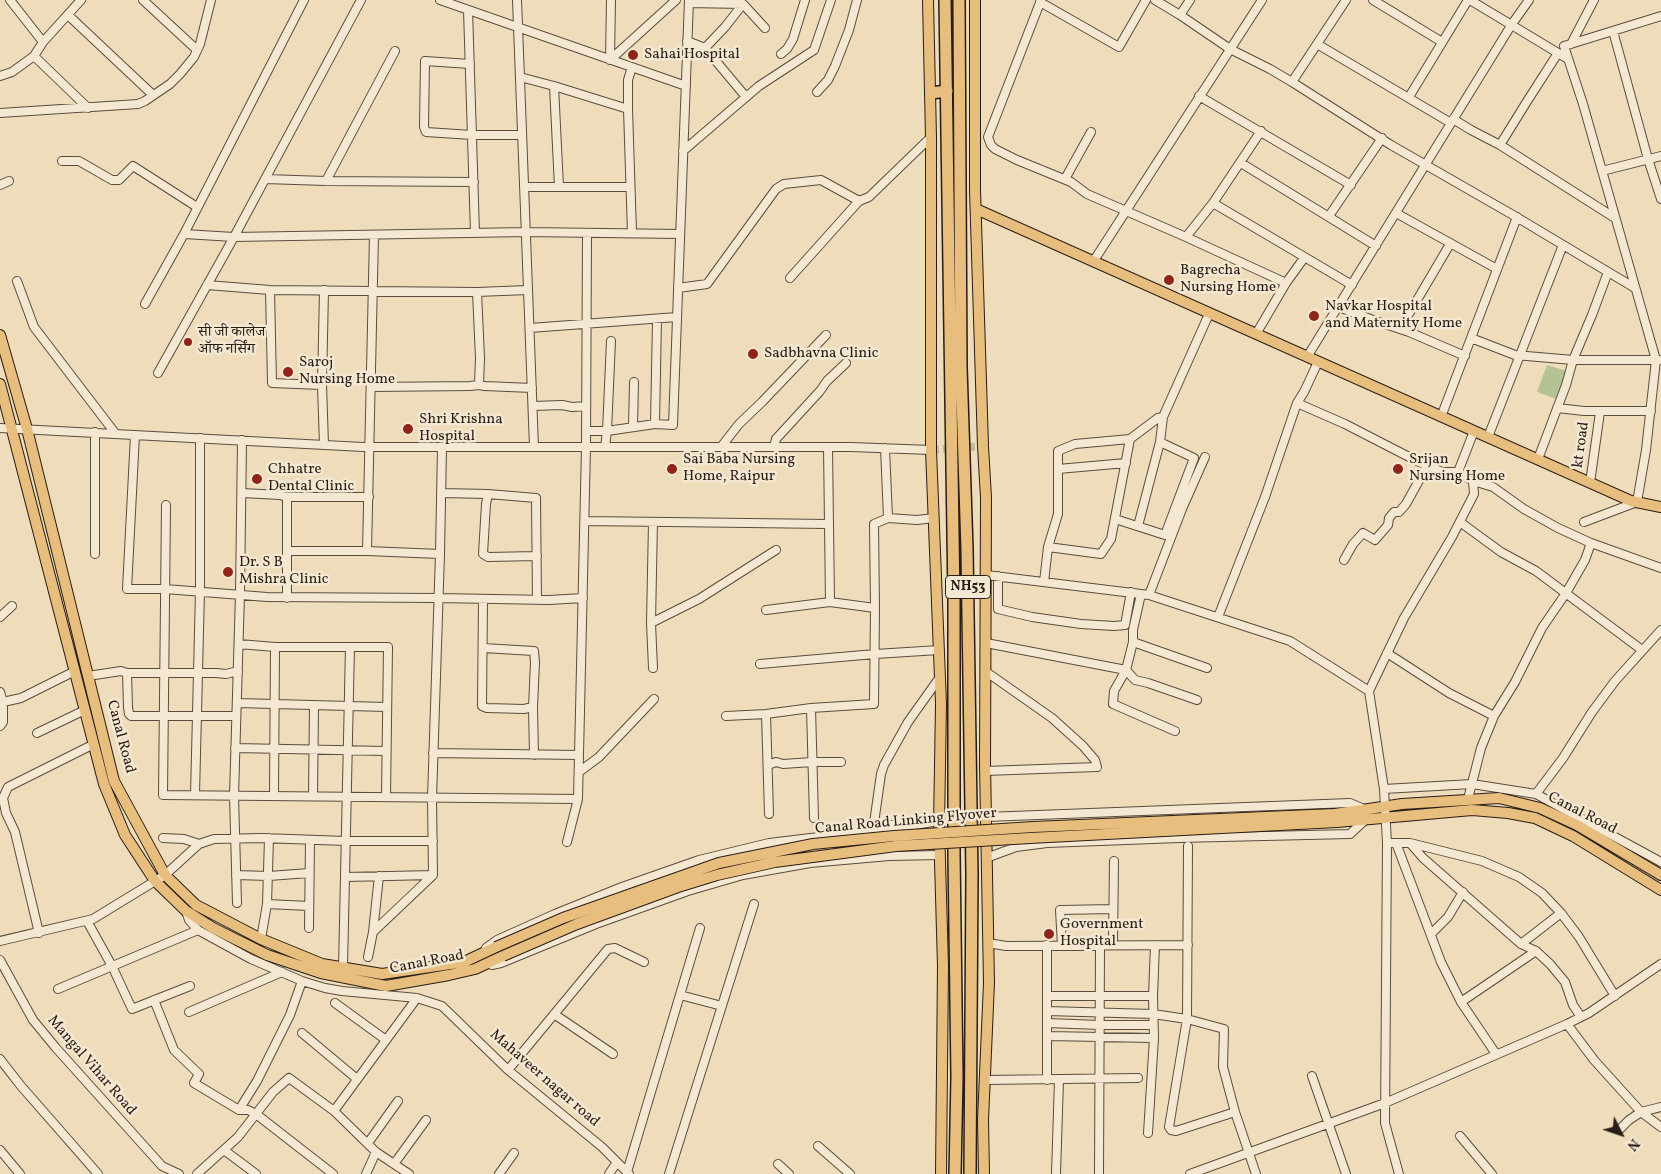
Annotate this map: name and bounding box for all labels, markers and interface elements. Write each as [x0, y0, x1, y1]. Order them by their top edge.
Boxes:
place label: Sahai Hospital [644, 46, 740, 64]
marker: Sahai Hospital [626, 48, 640, 62]
place label: Bagrecha Nursing Home [1180, 262, 1276, 297]
marker: Bagrecha Nursing Home [1162, 273, 1176, 287]
place label: Navkar Hospital and Maternity Home [1325, 298, 1462, 333]
marker: Navkar Hospital and Maternity Home [1307, 309, 1321, 323]
place label: सी जी कालेज ऑफ नर्सिंग [198, 324, 265, 359]
marker: सी जी कालेज ऑफ नर्सिंग [182, 336, 194, 348]
place label: Sadbhavna Clinic [764, 345, 879, 363]
marker: Sadbhavna Clinic [746, 347, 760, 361]
place label: Saroj Nursing Home [299, 354, 395, 389]
marker: Saroj Nursing Home [281, 365, 295, 379]
place label: Shri Krishna Hospital [419, 411, 503, 446]
street label: kt road [1570, 421, 1594, 469]
marker: Shri Krishna Hospital [401, 422, 415, 436]
place label: Sai Baba Nursing Home, Raipur [683, 451, 795, 486]
place label: Srijan Nursing Home [1409, 451, 1505, 486]
place label: Chhatre Dental Clinic [268, 461, 354, 496]
marker: Sai Baba Nursing Home, Raipur [665, 462, 679, 476]
marker: Srijan Nursing Home [1391, 462, 1405, 476]
marker: Chhatre Dental Clinic [250, 472, 264, 486]
place label: Dr. S B Mishra Clinic [239, 554, 329, 589]
marker: Dr. S B Mishra Clinic [221, 565, 235, 579]
road number: NH53 [946, 576, 990, 598]
street label: Canal Road [102, 698, 138, 776]
street label: Canal Road [1544, 789, 1620, 839]
street label: Canal Road Linking Flyover [815, 805, 997, 839]
place label: Government Hospital [1060, 916, 1144, 951]
marker: Government Hospital [1042, 927, 1056, 941]
street label: Canal Road [388, 947, 466, 979]
street label: Mangal Vihar Road [43, 1012, 139, 1120]
street label: Mahaveer nagar road [485, 1026, 603, 1132]
north arrow [1596, 1109, 1646, 1159]
text: N [1622, 1134, 1643, 1154]

